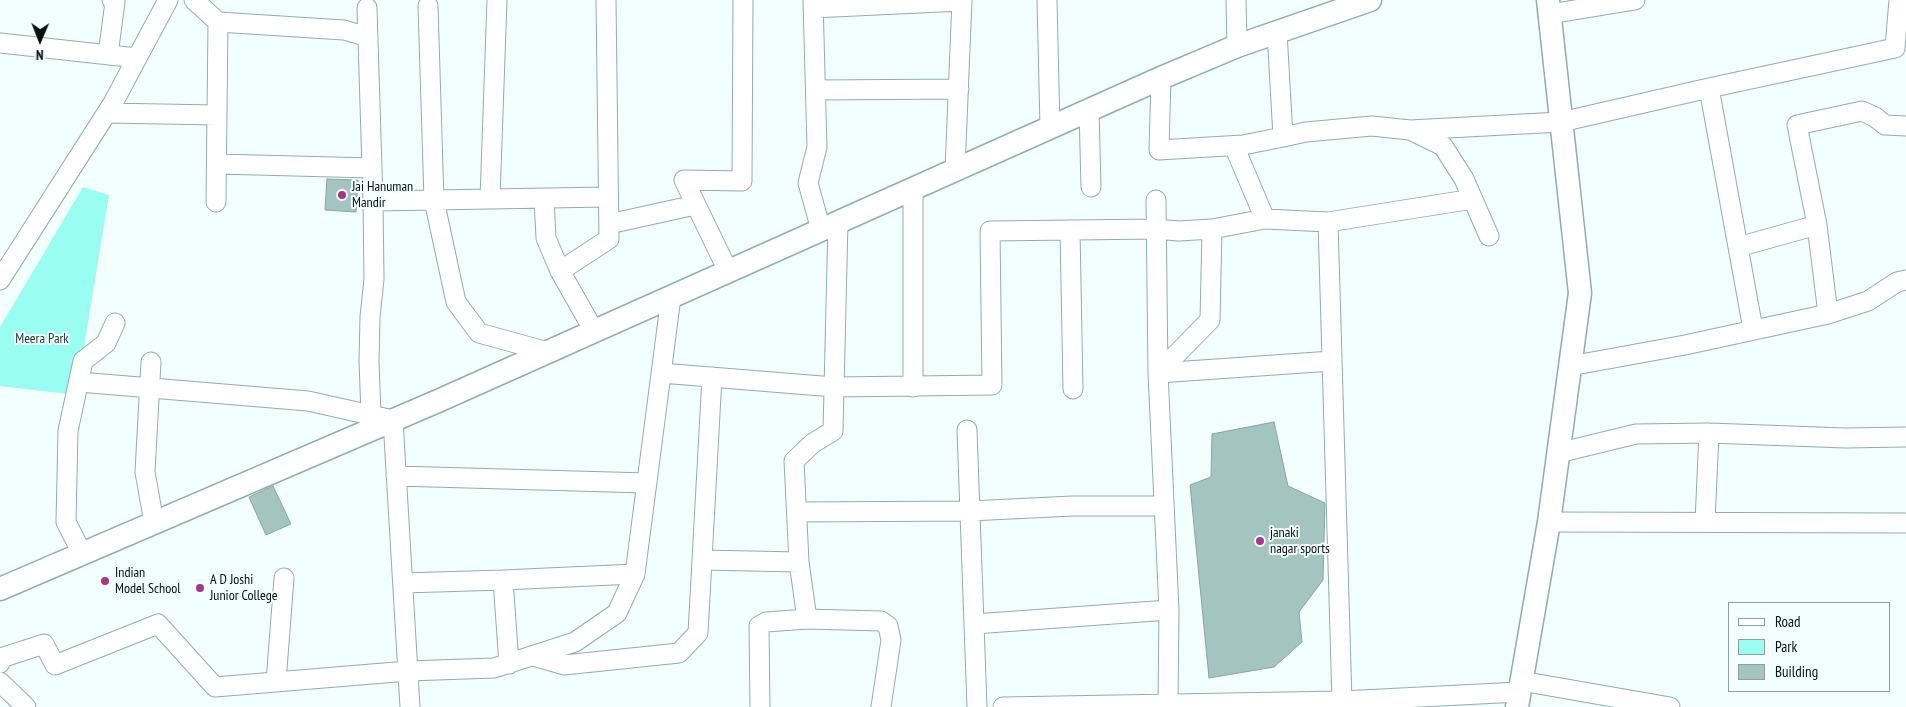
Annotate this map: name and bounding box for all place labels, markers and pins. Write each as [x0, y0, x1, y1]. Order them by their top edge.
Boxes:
place label: Jai Hanuman Mandir [352, 179, 413, 212]
marker: Jai Hanuman Mandir [336, 189, 348, 201]
place label: janaki nagar sports [1270, 525, 1330, 558]
marker: janaki nagar sports [1254, 535, 1266, 547]
place label: Indian Model School [115, 565, 181, 598]
place label: A D Joshi Junior College [210, 572, 278, 604]
marker: Indian Model School [99, 575, 111, 587]
marker: A D Joshi Junior College [194, 582, 206, 594]

